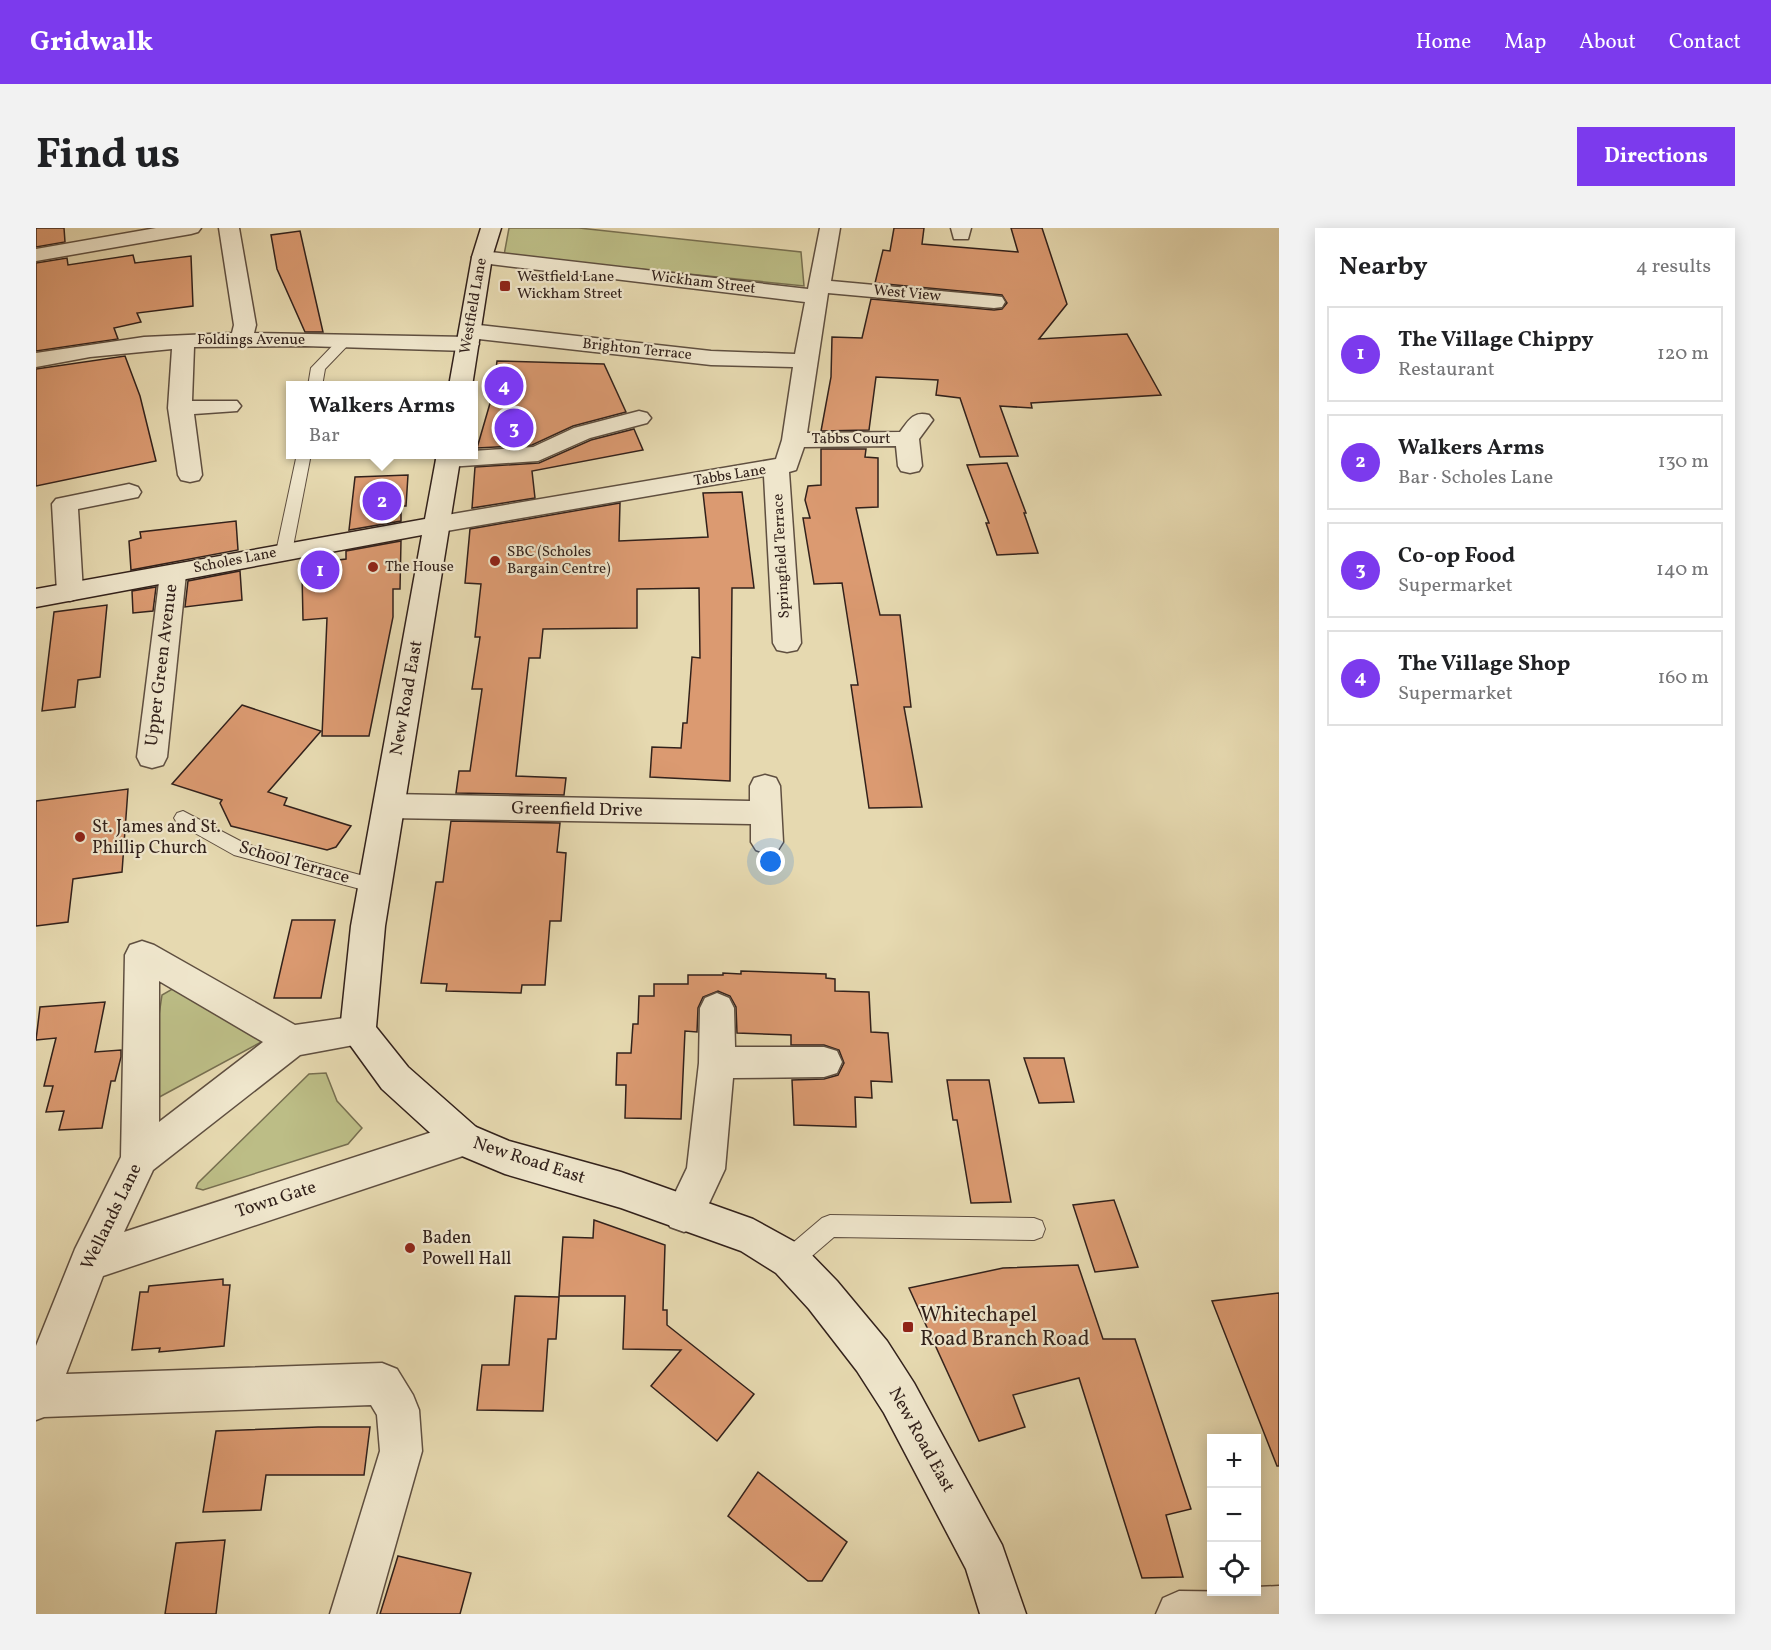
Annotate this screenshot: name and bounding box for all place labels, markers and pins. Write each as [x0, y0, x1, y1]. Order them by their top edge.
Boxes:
place label: Westfield Lane Wickham Street [517, 267, 623, 305]
marker: Westfield Lane Wickham Street [498, 279, 512, 293]
pin: 4 [484, 364, 524, 408]
pin: 3 [494, 406, 534, 450]
pin: 2 [362, 478, 402, 524]
place label: SBC (Scholes Bargain Centre) [507, 542, 611, 580]
pin: 1 [300, 548, 340, 592]
marker: SBC (Scholes Bargain Centre) [488, 554, 502, 568]
place label: The House [385, 557, 454, 578]
marker: The House [366, 560, 380, 574]
place label: St. James and St. Phillip Church [92, 815, 221, 861]
marker: St. James and St. Phillip Church [73, 830, 87, 844]
place label: Baden Powell Hall [422, 1226, 511, 1272]
marker: Baden Powell Hall [403, 1241, 417, 1255]
place label: Whitechapel Road Branch Road [920, 1301, 1090, 1354]
marker: Whitechapel Road Branch Road [901, 1320, 915, 1334]

